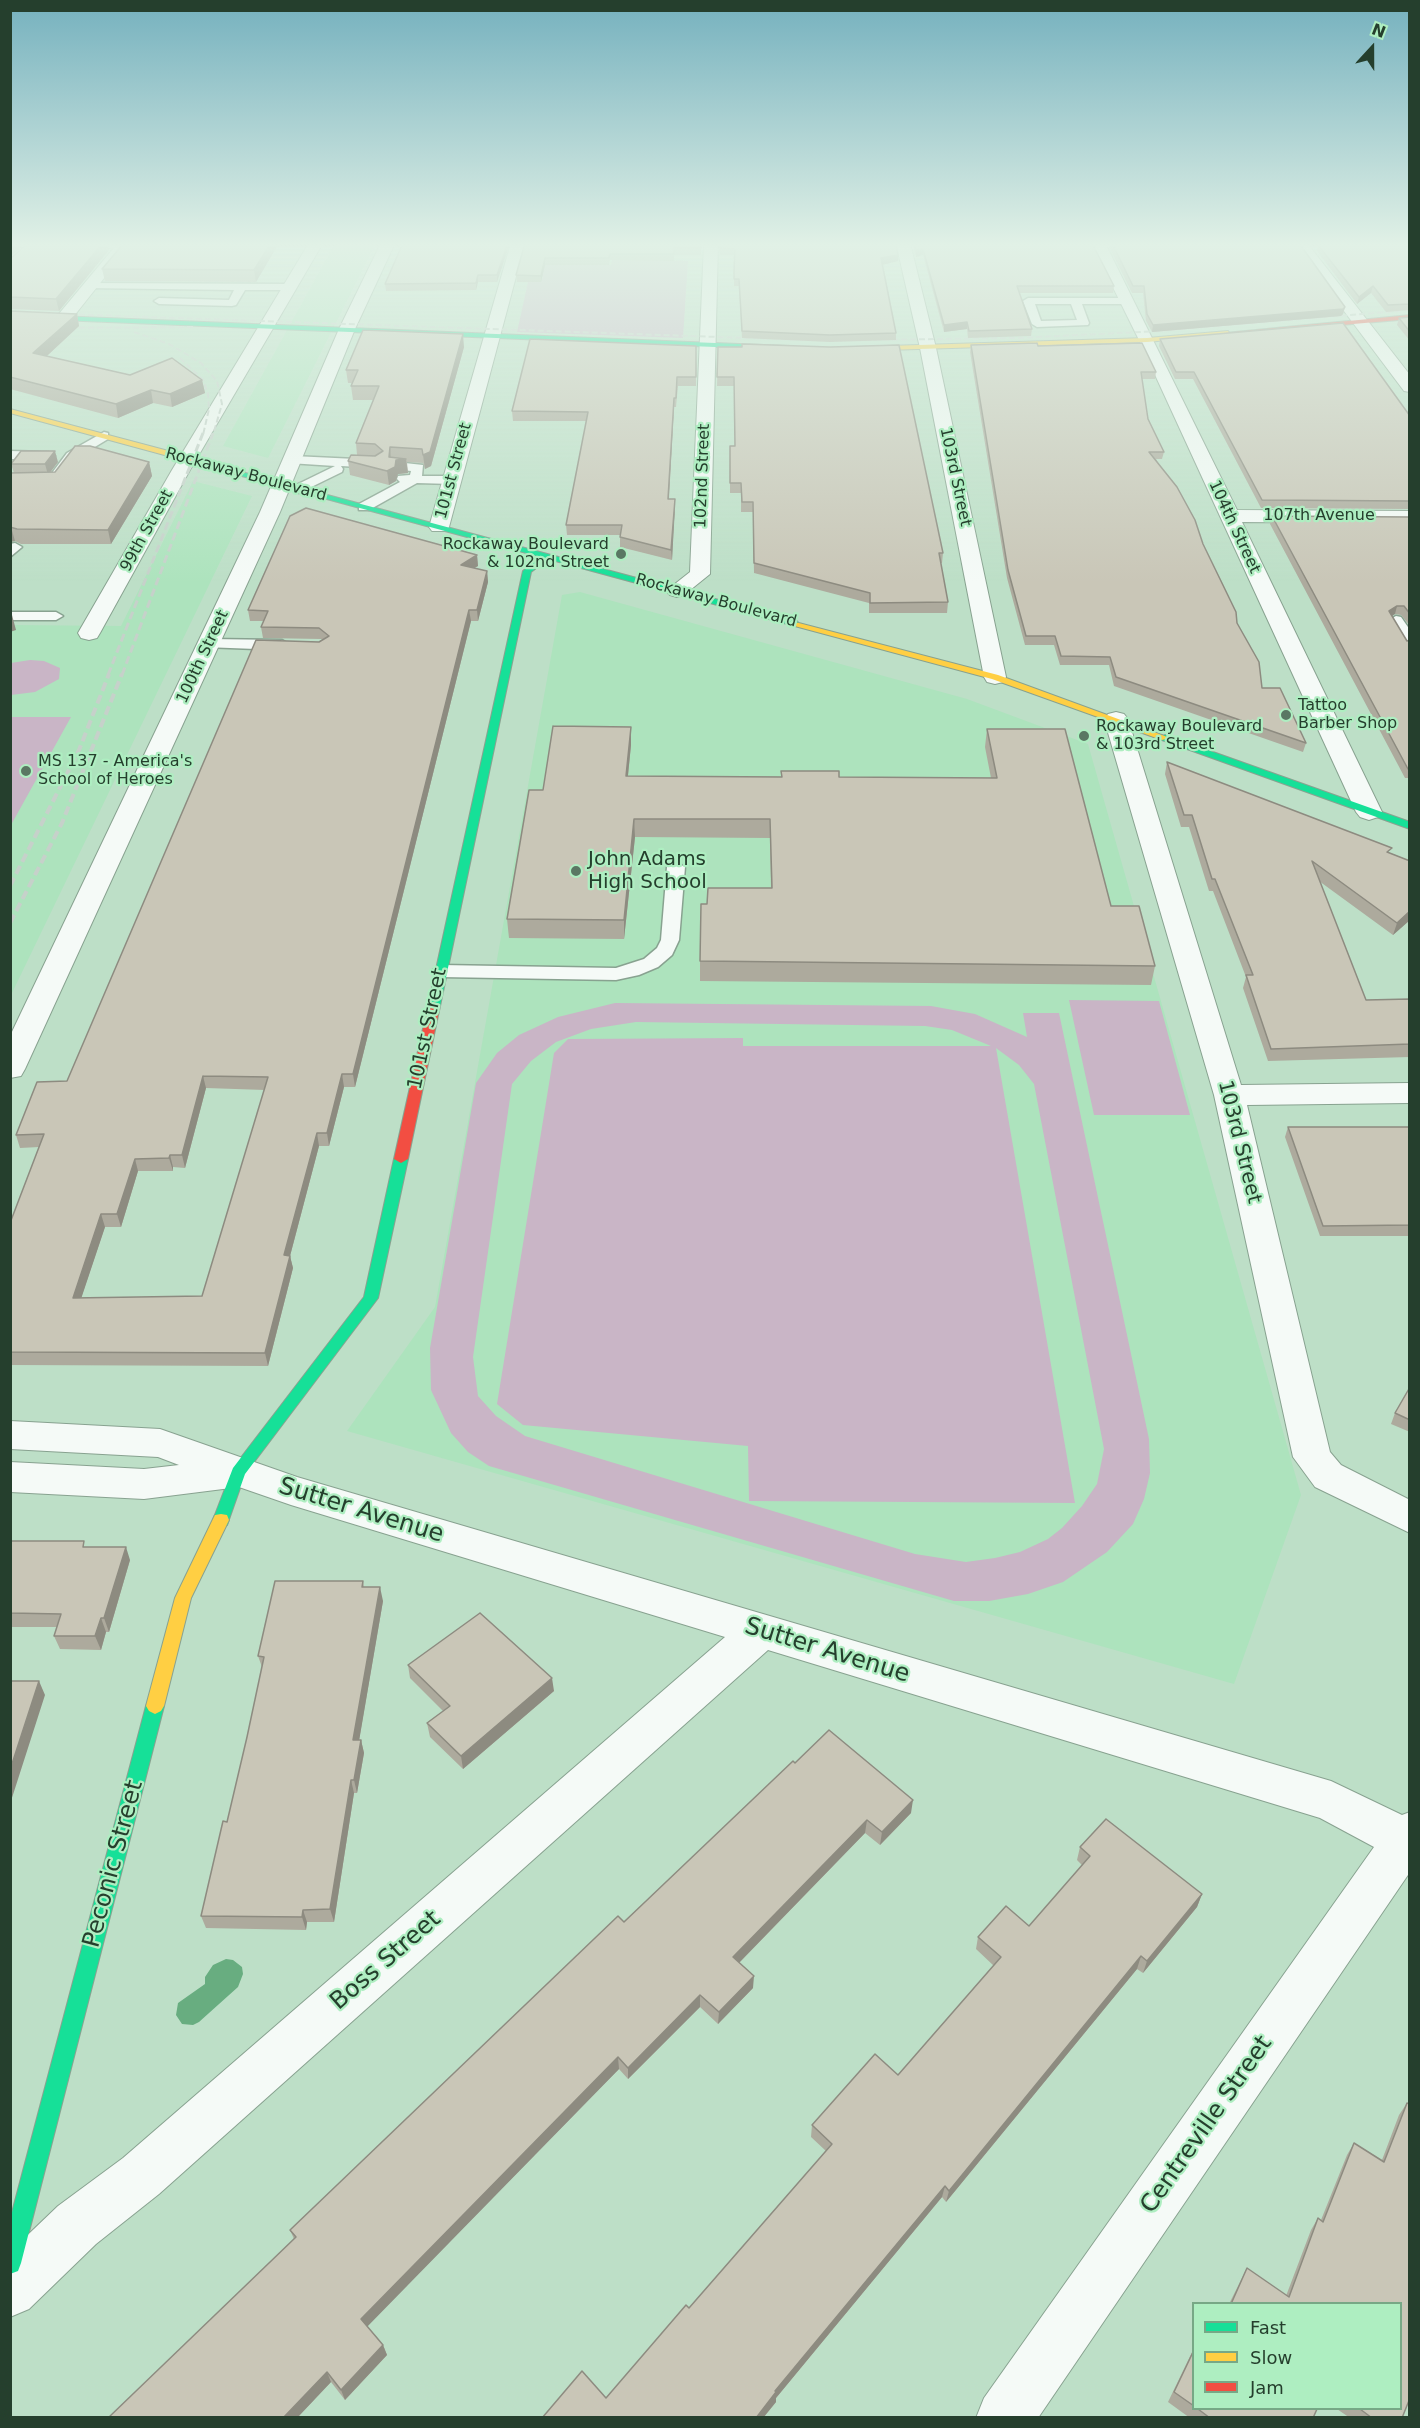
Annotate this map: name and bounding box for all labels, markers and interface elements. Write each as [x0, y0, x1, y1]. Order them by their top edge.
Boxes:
north arrow [1342, 18, 1402, 78]
text: N [1369, 19, 1388, 42]
street label: 101st Street [432, 421, 476, 521]
street label: 102nd Street [692, 423, 714, 529]
street label: 103rd Street [935, 426, 975, 528]
street label: Rockaway Boulevard [163, 444, 329, 506]
street label: 104th Street [1204, 477, 1264, 577]
street label: 99th Street [117, 487, 177, 575]
street label: 107th Avenue [1263, 506, 1375, 526]
place label: Rockaway Boulevard & 102nd Street [443, 535, 609, 573]
marker: Rockaway Boulevard & 102nd Street [614, 547, 628, 561]
street label: Rockaway Boulevard [633, 570, 799, 632]
street label: 100th Street [173, 607, 233, 707]
place label: Tattoo Barber Shop [1298, 696, 1397, 734]
marker: Tattoo Barber Shop [1279, 708, 1293, 722]
place label: Rockaway Boulevard & 103rd Street [1096, 717, 1262, 755]
marker: Rockaway Boulevard & 103rd Street [1077, 729, 1091, 743]
place label: MS 137 - America's School of Heroes [38, 752, 192, 790]
marker: MS 137 - America's School of Heroes [19, 764, 33, 778]
place label: John Adams High School [588, 848, 707, 895]
marker: John Adams High School [569, 864, 583, 878]
street label: 101st Street [403, 966, 453, 1092]
street label: 103rd Street [1212, 1078, 1266, 1206]
street label: Sutter Avenue [275, 1472, 447, 1550]
street label: Sutter Avenue [741, 1612, 913, 1690]
street label: Peconic Street [78, 1777, 150, 1951]
street label: Boss Street [325, 1905, 447, 2017]
street label: Centreville Street [1135, 2031, 1279, 2219]
legend [1192, 2302, 1402, 2410]
text: Fast [1250, 2317, 1286, 2338]
text: Slow [1250, 2347, 1292, 2368]
text: Jam [1250, 2377, 1284, 2398]

